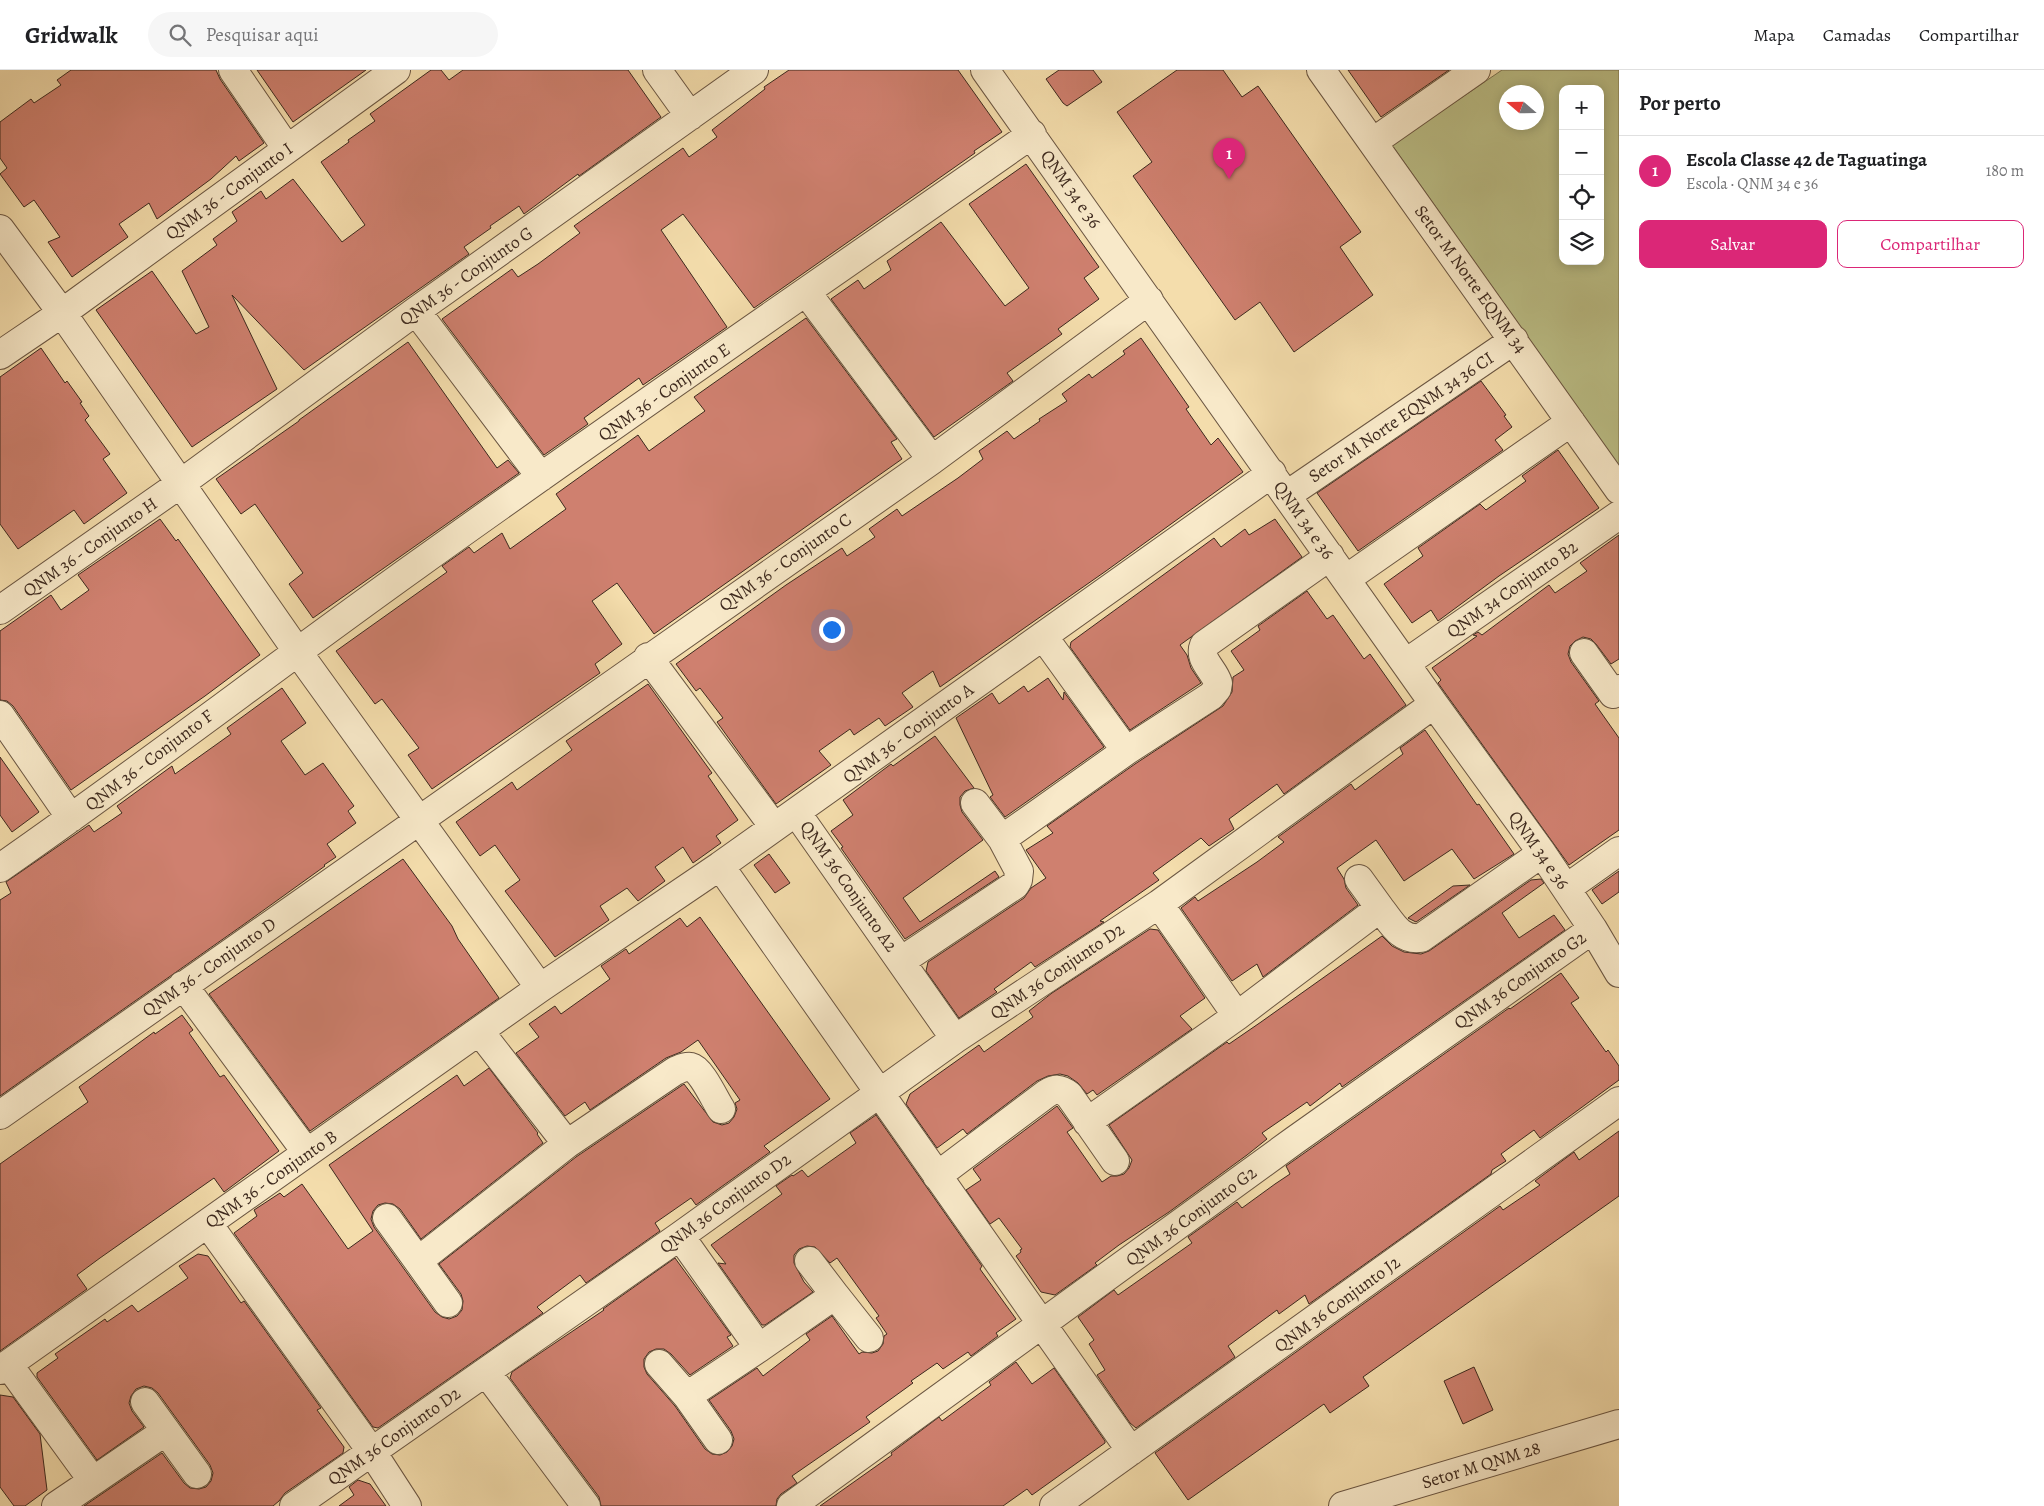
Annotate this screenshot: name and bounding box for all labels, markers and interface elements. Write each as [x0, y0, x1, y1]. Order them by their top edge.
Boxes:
search box [148, 12, 498, 57]
text: Gridwalk [25, 19, 118, 51]
icon: search [166, 21, 194, 49]
text: Pesquisar aqui [206, 22, 319, 48]
text: Mapa [1753, 23, 1795, 47]
text: Camadas [1823, 23, 1891, 47]
text: Compartilhar [1919, 23, 2019, 47]
north arrow [1499, 85, 1544, 130]
map controls [1559, 85, 1604, 265]
button: + [1559, 85, 1604, 130]
text: Por perto [1639, 89, 1721, 117]
button: − [1559, 130, 1604, 175]
street label: QNM 36 - Conjunto I [160, 137, 298, 245]
pin: 1 [1213, 138, 1245, 179]
street label: QNM 34 e 36 [1035, 145, 1107, 233]
text: Escola Classe 42 de Taguatinga [1686, 147, 1927, 173]
text: 1 [1652, 160, 1658, 182]
text: 180 m [1986, 160, 2024, 182]
text: Escola · QNM 34 e 36 [1686, 173, 1818, 195]
button: locate [1559, 175, 1604, 220]
street label: Setor M Norte EQNM 34 [1409, 200, 1533, 358]
button: layers [1559, 220, 1604, 265]
button: Salvar [1639, 220, 1827, 268]
button: Compartilhar [1837, 220, 2024, 268]
street label: QNM 36 - Conjunto G [395, 221, 537, 331]
street label: QNM 36 - Conjunto E [593, 337, 735, 447]
street label: Setor M Norte EQNM 34 36 CI [1304, 346, 1498, 488]
street label: QNM 34 e 36 [1268, 476, 1340, 564]
street label: QNM 36 - Conjunto H [18, 492, 162, 602]
street label: QNM 36 - Conjunto C [714, 507, 856, 617]
street label: QNM 34 Conjunto B2 [1442, 534, 1583, 643]
your location [819, 617, 845, 643]
street label: QNM 36 - Conjunto A [838, 677, 979, 789]
street label: QNM 36 - Conjunto F [80, 704, 218, 816]
street label: QNM 34 e 36 [1503, 806, 1575, 894]
street label: QNM 36 Conjunto A2 [795, 816, 904, 957]
street label: QNM 36 - Conjunto D [137, 912, 281, 1022]
street label: QNM 36 Conjunto D2 [985, 917, 1129, 1025]
street label: QNM 36 Conjunto G2 [1449, 925, 1591, 1035]
street label: QNM 36 - Conjunto B [200, 1124, 342, 1234]
street label: QNM 36 Conjunto D2 [654, 1147, 796, 1259]
street label: QNM 36 Conjunto G2 [1121, 1160, 1262, 1272]
street label: QNM 36 Conjunto J2 [1269, 1250, 1405, 1358]
street label: QNM 36 Conjunto D2 [323, 1381, 466, 1491]
street label: Setor M QNM 28 [1419, 1436, 1543, 1494]

